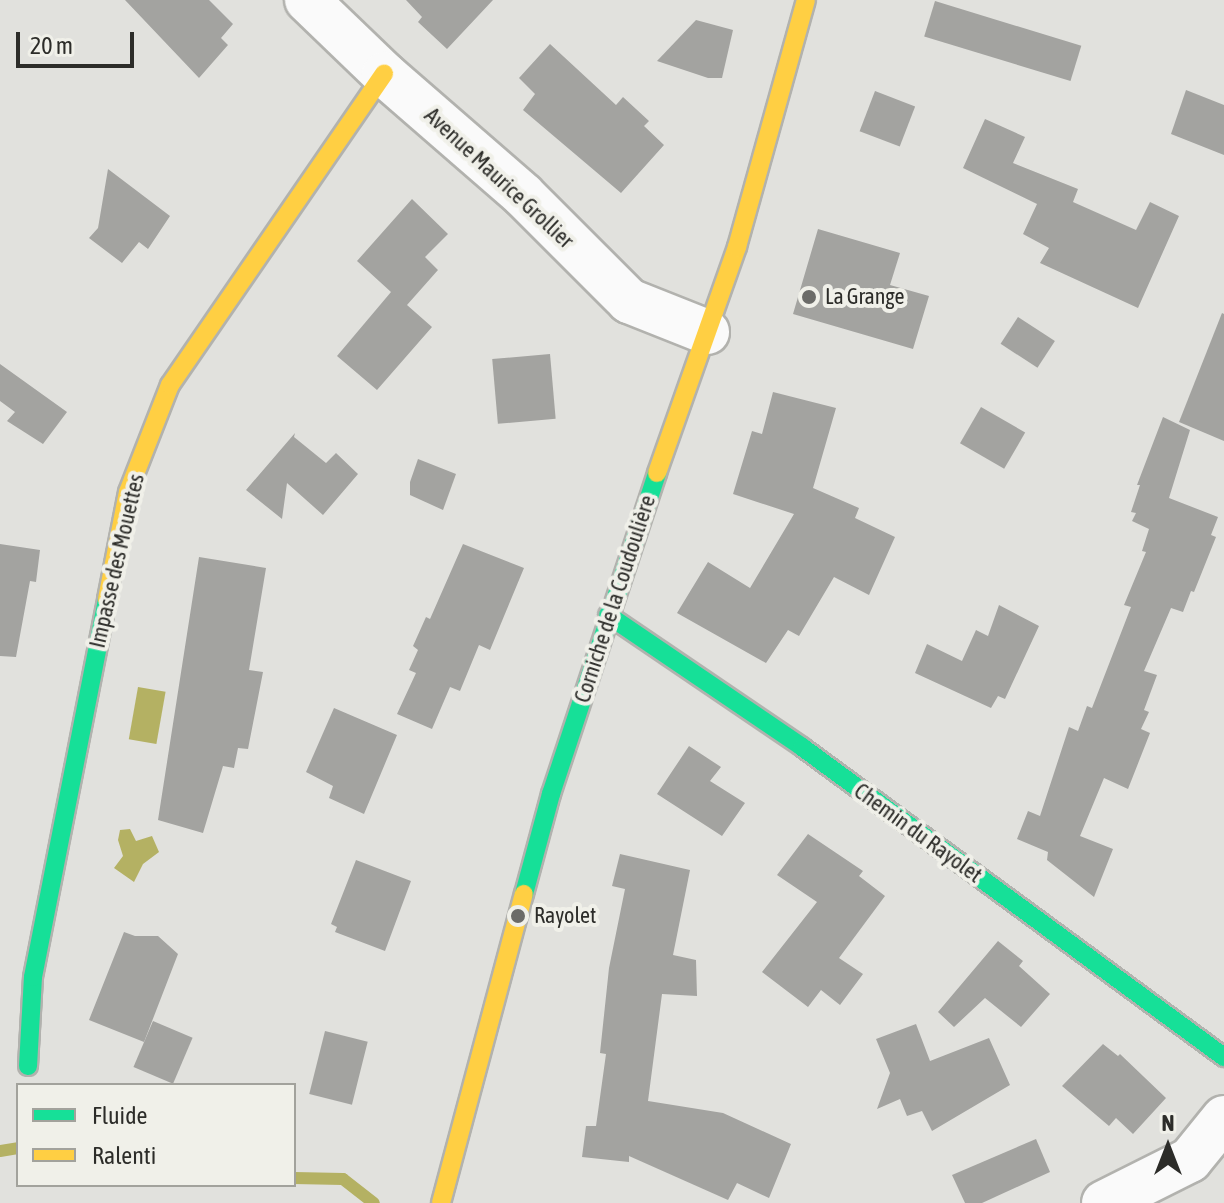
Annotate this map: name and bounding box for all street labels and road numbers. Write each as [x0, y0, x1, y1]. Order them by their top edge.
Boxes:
street label: Avenue Maurice Grollier [419, 102, 579, 254]
street label: Impasse des Mouettes [84, 471, 150, 651]
street label: Corniche de la Coudoulière [569, 492, 661, 706]
street label: Chemin du Rayolet [849, 778, 987, 888]

